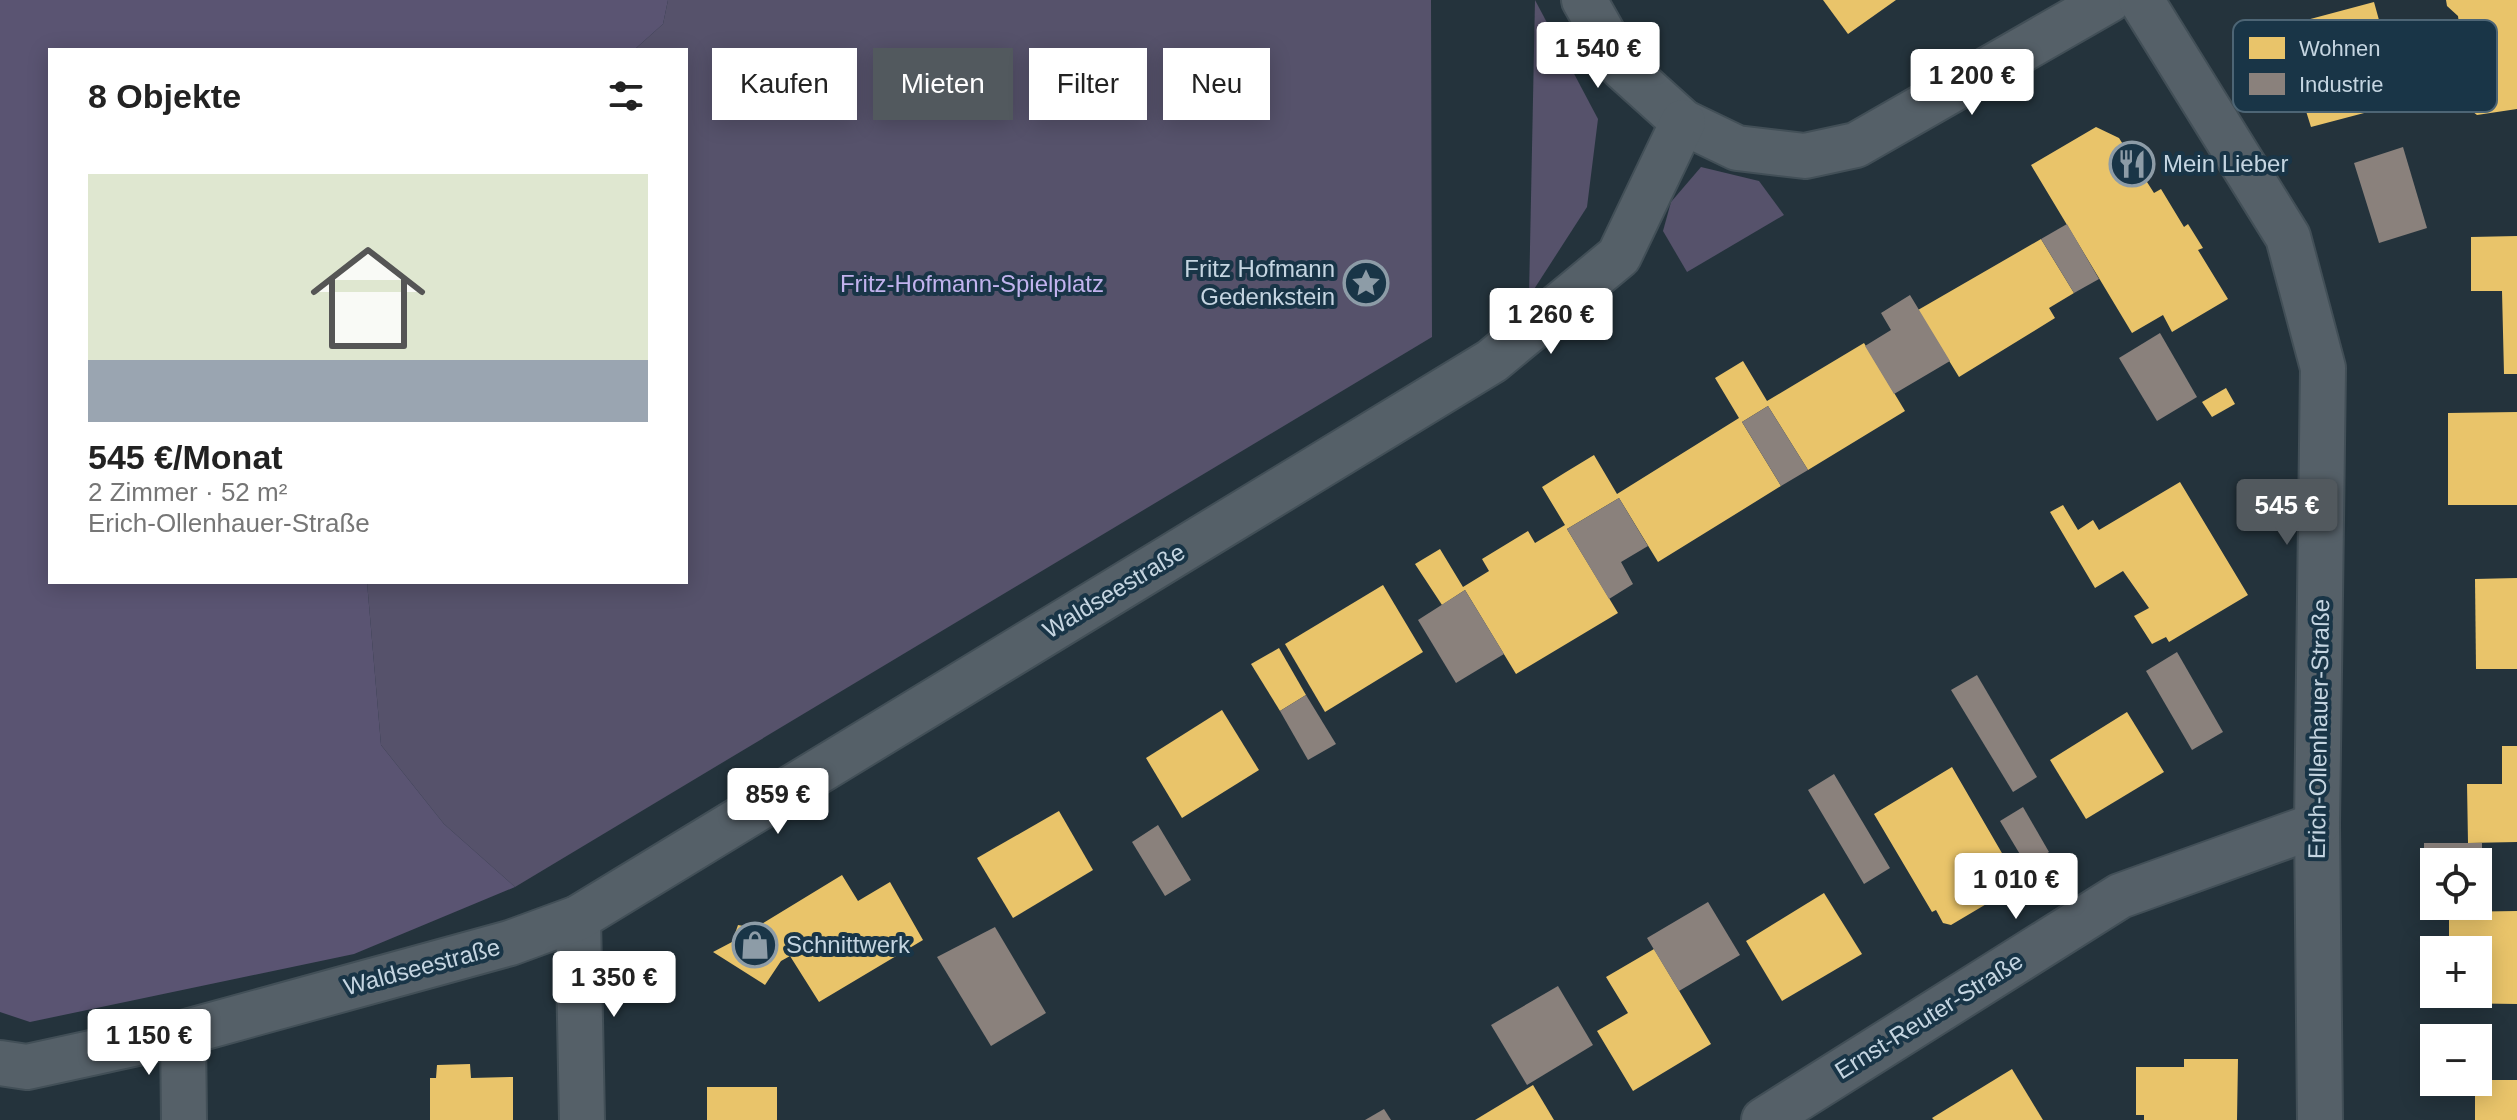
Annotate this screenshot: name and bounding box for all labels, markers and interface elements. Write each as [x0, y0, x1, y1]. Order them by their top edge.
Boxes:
legend [2233, 20, 2497, 112]
pin: 1 540 € [1524, 22, 1672, 90]
text: 1 540 € [1555, 33, 1641, 63]
text: Wohnen [2299, 36, 2381, 61]
chip: Kaufen [712, 48, 857, 120]
chip: Mieten [873, 48, 1013, 120]
chip: Filter [1029, 48, 1147, 120]
chip: Neu [1163, 48, 1270, 120]
pin: 1 200 € [1898, 49, 2046, 117]
text: 1 200 € [1929, 60, 2015, 90]
text: Industrie [2299, 72, 2383, 97]
icon: filters [604, 74, 648, 118]
text: 8 Objekte [88, 77, 241, 115]
restaurant icon: Mein Lieber [2108, 140, 2156, 188]
place label: Mein Lieber [2163, 150, 2288, 177]
icon: home [296, 226, 440, 370]
place label: Fritz Hofmann Gedenkstein [1184, 255, 1335, 310]
place icon: Fritz Hofmann Gedenkstein [1342, 259, 1390, 307]
park label: Fritz-Hofmann-Spielplatz [840, 270, 1104, 297]
pin: 1 260 € [1477, 288, 1625, 356]
text: 1 260 € [1508, 299, 1594, 329]
text: 545 €/Monat [88, 438, 283, 476]
text: 2 Zimmer · 52 m² [88, 477, 287, 507]
pin: 545 € [2231, 479, 2343, 547]
text: 545 € [2254, 490, 2320, 520]
text: Erich-Ollenhauer-Straße [88, 508, 370, 538]
street label: Waldseestraße [1038, 538, 1189, 643]
street label: Erich-Ollenhauer-Straße [2303, 599, 2334, 859]
pin: 859 € [722, 768, 834, 836]
text: 859 € [745, 779, 811, 809]
map controls [2420, 848, 2492, 1096]
button: locate [2420, 848, 2492, 920]
pin: 1 010 € [1942, 853, 2090, 921]
text: 1 010 € [1973, 864, 2059, 894]
shop icon: Schnittwerk [731, 921, 779, 969]
place label: Schnittwerk [786, 931, 911, 958]
street label: Waldseestraße [341, 933, 503, 1000]
button: + [2420, 936, 2492, 1008]
street label: Ernst-Reuter-Straße [1830, 947, 2028, 1084]
pin: 1 350 € [540, 951, 688, 1019]
text: 1 350 € [571, 962, 657, 992]
pin: 1 150 € [75, 1009, 223, 1077]
text: 1 150 € [106, 1020, 192, 1050]
button: − [2420, 1024, 2492, 1096]

